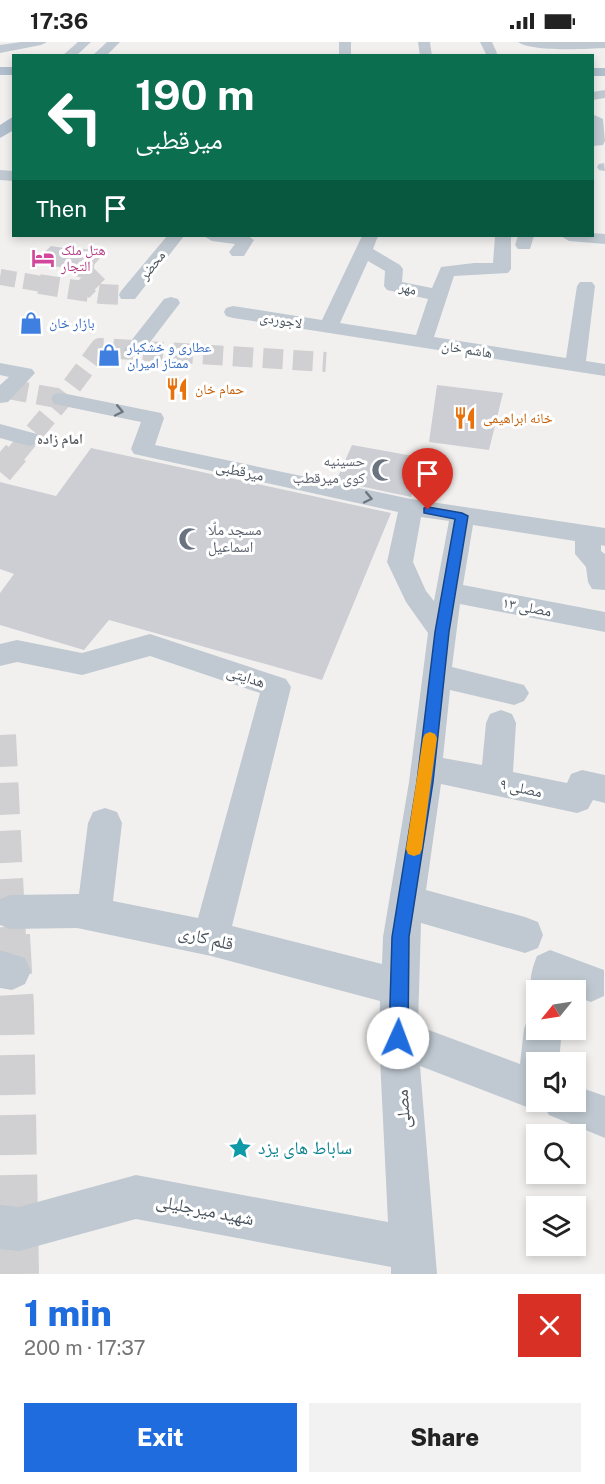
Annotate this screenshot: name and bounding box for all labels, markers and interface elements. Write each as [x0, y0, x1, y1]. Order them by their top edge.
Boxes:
text: 17:36 [30, 8, 88, 34]
text: 190 m [135, 70, 255, 119]
icon: left [36, 78, 114, 156]
text: میرقطبی [135, 123, 223, 155]
icon: arrive [99, 192, 132, 225]
text: Then [36, 196, 87, 222]
place label: هتل ملک التجار [60, 242, 106, 275]
hotel icon: هتل ملک التجار [30, 245, 56, 271]
street label: محضر [135, 247, 169, 284]
street label: مهر [397, 278, 418, 299]
street label: لاجوردی [259, 309, 303, 332]
shop icon: بازار خان [18, 310, 44, 336]
place label: بازار خان [49, 315, 95, 332]
street label: هاشم خان [440, 337, 494, 363]
place label: عطاری و خشکبار ممتاز امیران [126, 339, 211, 372]
shop icon: عطاری و خشکبار ممتاز امیران [96, 342, 122, 368]
restaurant icon: حمام خان [164, 376, 190, 402]
place label: حمام خان [195, 381, 244, 399]
one-way arrow [114, 404, 124, 417]
restaurant icon: خانه ابراهیمی [452, 405, 478, 431]
place label: خانه ابراهیمی [483, 410, 553, 427]
district label: امام زاده [37, 431, 83, 449]
pin [402, 448, 453, 510]
place label: حسینیه کوی میرقطب [293, 452, 365, 488]
street label: میرقطبی [214, 457, 266, 486]
mosque icon: حسینیه کوی میرقطب [370, 457, 396, 483]
icon: arrive [411, 457, 444, 490]
one-way arrow [362, 491, 372, 504]
place label: مسجد ملّا اسماعیل [208, 521, 262, 557]
mosque icon: مسجد ملّا اسماعیل [177, 526, 203, 552]
street label: مصلی ۱۳ [501, 593, 553, 622]
street label: هدایتی [224, 662, 267, 693]
street label: مصلی ۹ [498, 775, 544, 802]
street label: قلم کاری [176, 921, 236, 956]
north arrow [526, 980, 586, 1040]
map controls [526, 980, 586, 1256]
position arrow [366, 1006, 430, 1070]
button: sound [526, 1052, 586, 1112]
street label: مصلی [391, 1089, 415, 1129]
button: search [526, 1124, 586, 1184]
place icon: ساباط های یزد [227, 1135, 253, 1161]
place label: ساباط های یزد [258, 1137, 352, 1159]
street label: شهید میرجلیلی [154, 1190, 256, 1230]
button: layers [526, 1196, 586, 1256]
text: 1 min [24, 1292, 112, 1334]
button: close [518, 1294, 581, 1357]
text: 200 m · 17:37 [24, 1336, 146, 1360]
button: Exit [24, 1403, 297, 1472]
button: Share [309, 1403, 581, 1472]

